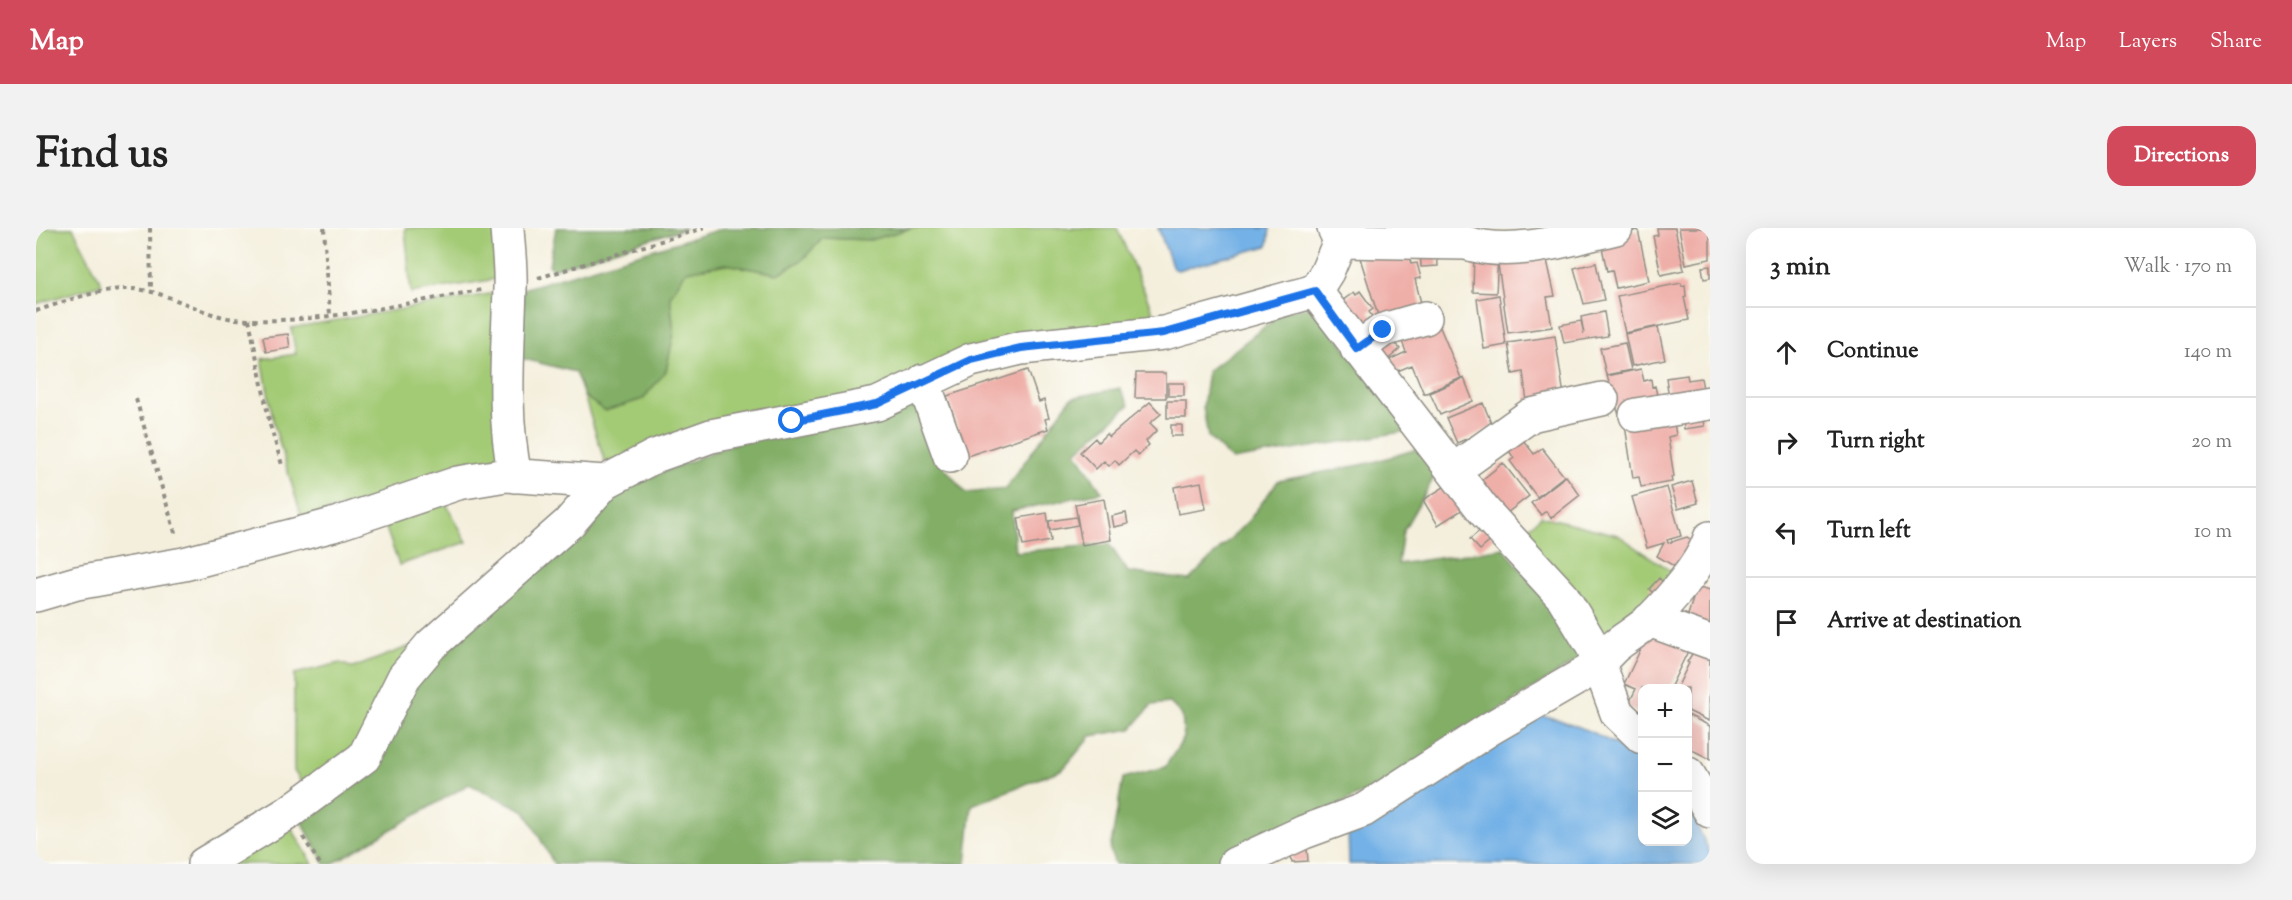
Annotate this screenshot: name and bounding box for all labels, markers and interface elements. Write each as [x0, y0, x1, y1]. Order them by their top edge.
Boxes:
text: Map [30, 22, 84, 62]
text: Map [2046, 27, 2086, 57]
text: Layers [2119, 27, 2177, 57]
text: Share [2210, 27, 2262, 57]
text: Find us [36, 126, 168, 186]
button: Directions [2107, 126, 2256, 186]
text: 3 min [1770, 249, 1830, 286]
text: Walk · 170 m [2124, 253, 2232, 282]
route end [1369, 316, 1395, 342]
icon: ahead [1770, 336, 1803, 369]
text: Continue [1827, 336, 1918, 368]
text: 140 m [2184, 338, 2232, 367]
route start [778, 407, 804, 433]
icon: right [1770, 426, 1803, 459]
text: Turn right [1827, 426, 1924, 458]
text: 20 m [2191, 428, 2232, 457]
icon: left [1770, 516, 1803, 549]
text: Turn left [1827, 516, 1910, 548]
text: 10 m [2194, 518, 2232, 547]
icon: arrive [1770, 606, 1803, 639]
text: Arrive at destination [1827, 606, 2022, 638]
map controls [1638, 684, 1692, 846]
button: + [1638, 684, 1692, 738]
button: − [1638, 738, 1692, 792]
button: layers [1638, 792, 1692, 846]

